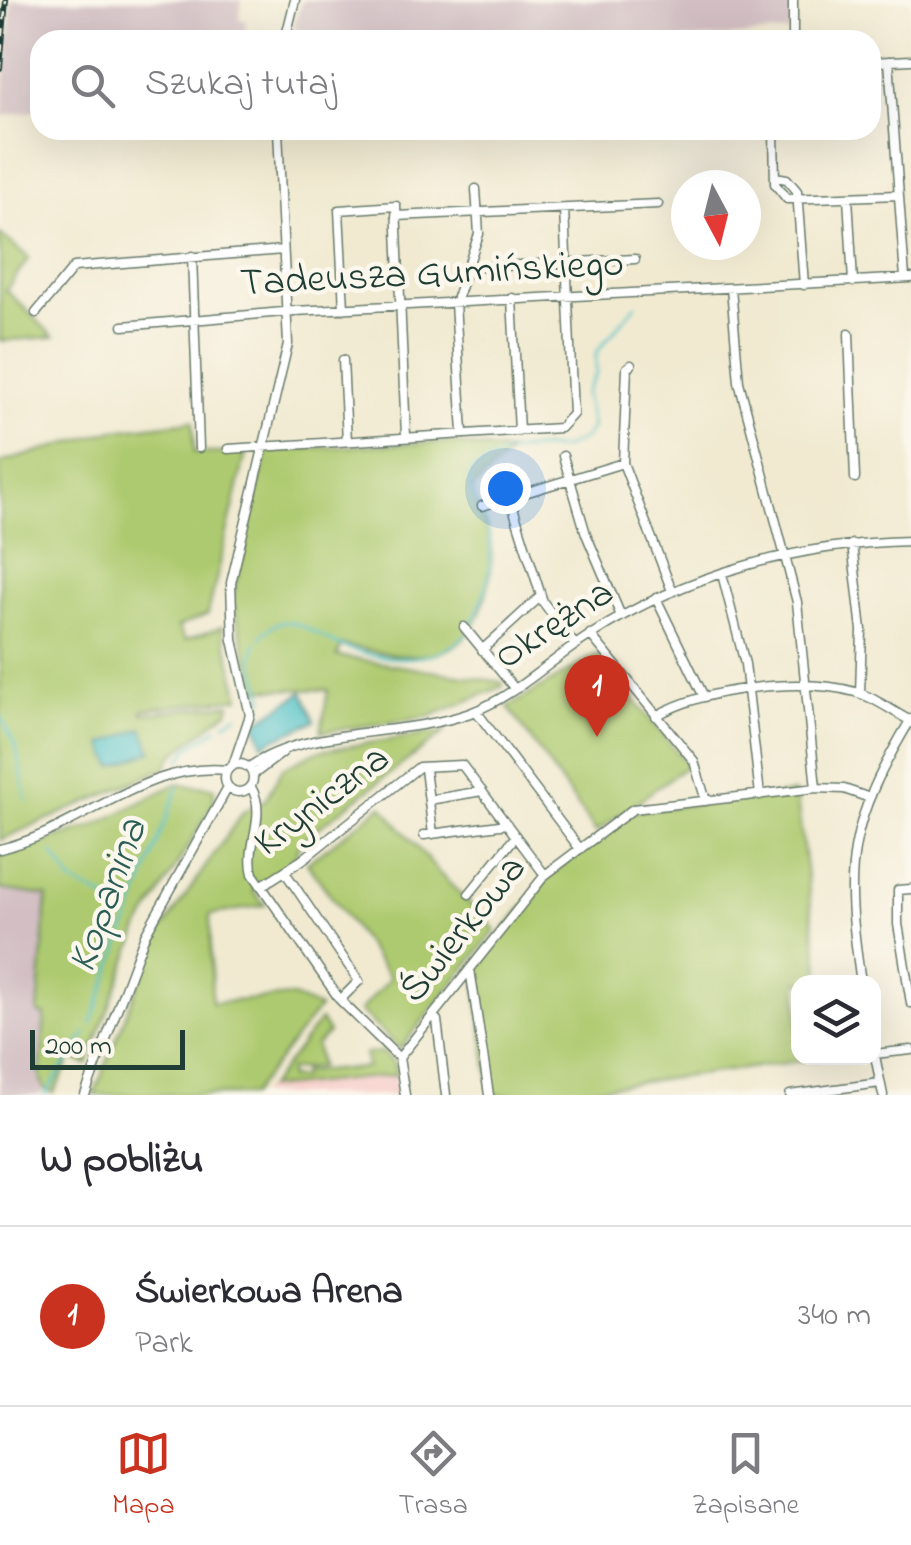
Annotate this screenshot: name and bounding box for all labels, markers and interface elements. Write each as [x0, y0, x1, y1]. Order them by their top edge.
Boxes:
search box [30, 30, 881, 140]
text: Szukaj tutaj [145, 57, 336, 113]
icon: search [65, 58, 120, 113]
north arrow [671, 170, 761, 260]
street label: Tadeusza Gumińskiego [239, 235, 625, 315]
your location [480, 463, 531, 514]
street label: Okrężna [483, 565, 627, 687]
pin: 1 [564, 654, 630, 737]
street label: Kryniczna [243, 731, 403, 873]
water label: Kopanina [53, 809, 165, 981]
street label: Świerkowa [386, 843, 542, 1017]
map controls [791, 975, 881, 1065]
button: layers [791, 975, 881, 1065]
scale bar [30, 1025, 185, 1070]
text: 200 m [45, 1027, 112, 1068]
text: W pobliżu [40, 1130, 204, 1191]
text: Świerkowa Arena [135, 1265, 403, 1321]
text: 1 [67, 1293, 78, 1340]
text: 340 m [798, 1293, 871, 1340]
text: Park [135, 1321, 193, 1368]
tab: Mapa [112, 1426, 175, 1527]
tab: Trasa [399, 1426, 468, 1527]
tab: Zapisane [692, 1426, 799, 1527]

